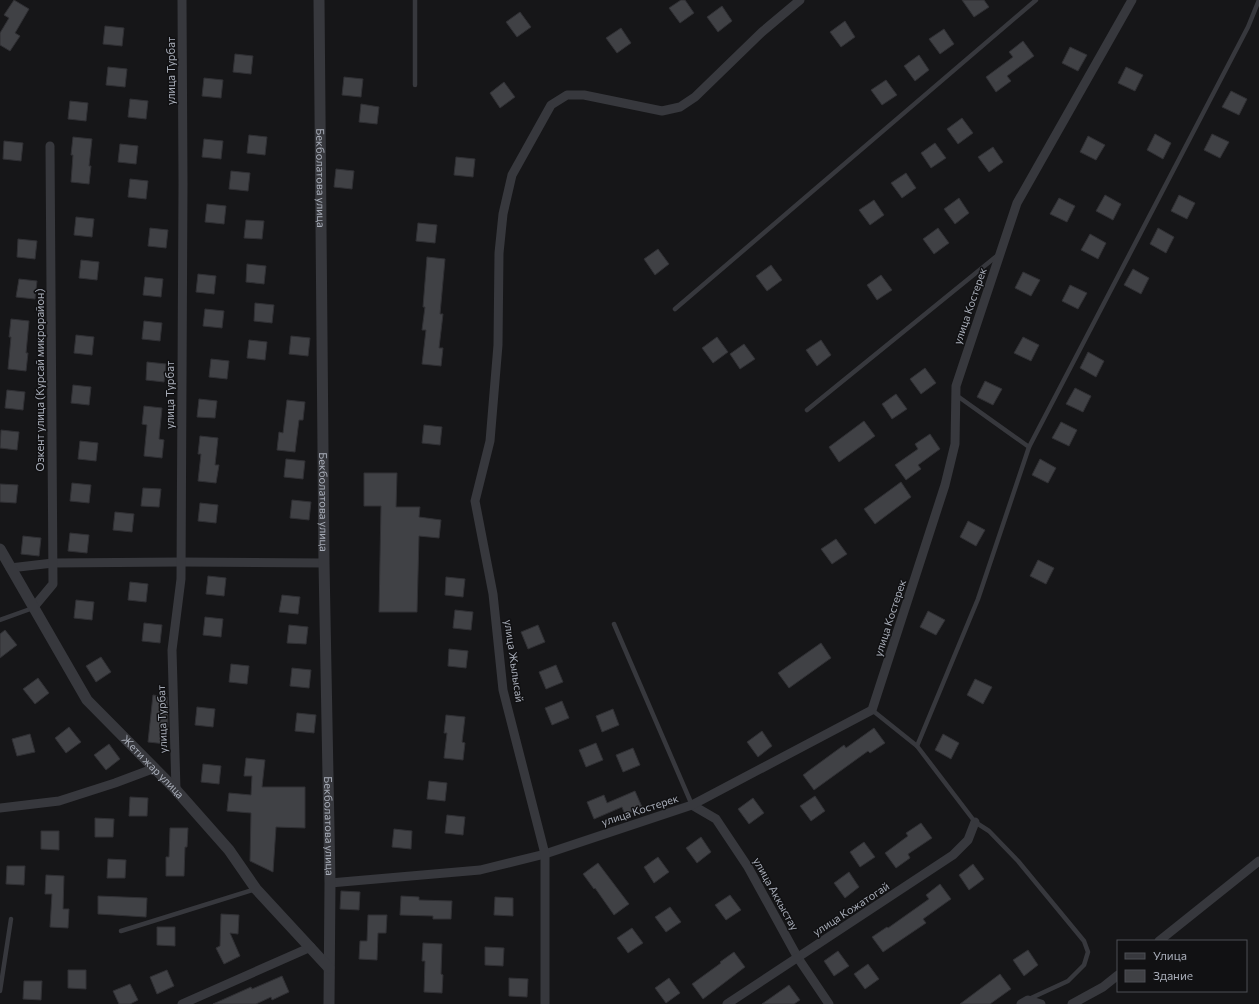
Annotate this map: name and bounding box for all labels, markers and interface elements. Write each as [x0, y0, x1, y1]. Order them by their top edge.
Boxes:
street label: улица Турбат [164, 37, 177, 105]
street label: Бекболатова улица [314, 128, 328, 228]
street label: улица Костерек [950, 266, 989, 346]
street label: Озкент улица (Курсай микрорайон) [33, 289, 46, 471]
street label: улица Турбат [163, 361, 176, 429]
street label: Бекболатова улица [317, 452, 331, 552]
street label: улица Костерек [871, 578, 908, 658]
street label: улица Жылысай [502, 619, 527, 703]
street label: улица Турбат [154, 685, 169, 753]
street label: Жети жар улица [119, 732, 187, 801]
street label: Бекболатова улица [322, 776, 337, 876]
street label: улица Костерек [600, 791, 680, 828]
street label: улица Аккыстау [751, 855, 802, 933]
street label: улица Кожатогай [810, 879, 891, 938]
legend [1117, 940, 1247, 992]
text: Улица [1153, 948, 1187, 962]
text: Здание [1153, 968, 1193, 982]

